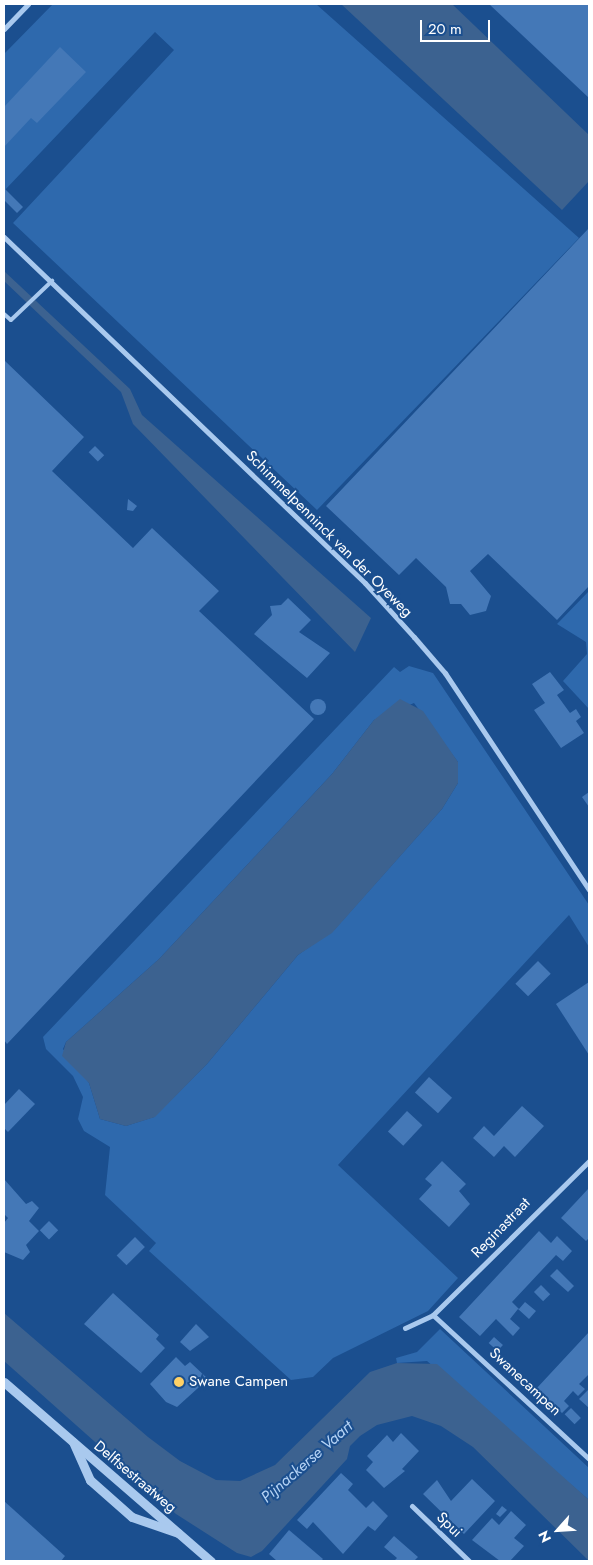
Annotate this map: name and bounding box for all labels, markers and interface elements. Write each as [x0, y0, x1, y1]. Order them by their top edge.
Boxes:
scale bar [423, 10, 493, 42]
text: 20 m [428, 18, 462, 40]
street label: Schimmelpenninck van der Oyeweg [242, 447, 416, 621]
street label: Reginastraat [468, 1194, 534, 1262]
street label: Swanecampen [485, 1344, 565, 1420]
place label: Swane Campen [189, 1373, 288, 1391]
marker: Swane Campen [173, 1376, 185, 1388]
water label: Pijnackerse Vaart [257, 1417, 357, 1507]
street label: Delftsestraatweg [90, 1437, 180, 1517]
north arrow [533, 1505, 583, 1555]
street label: Spui [432, 1509, 466, 1541]
text: N [533, 1527, 556, 1546]

